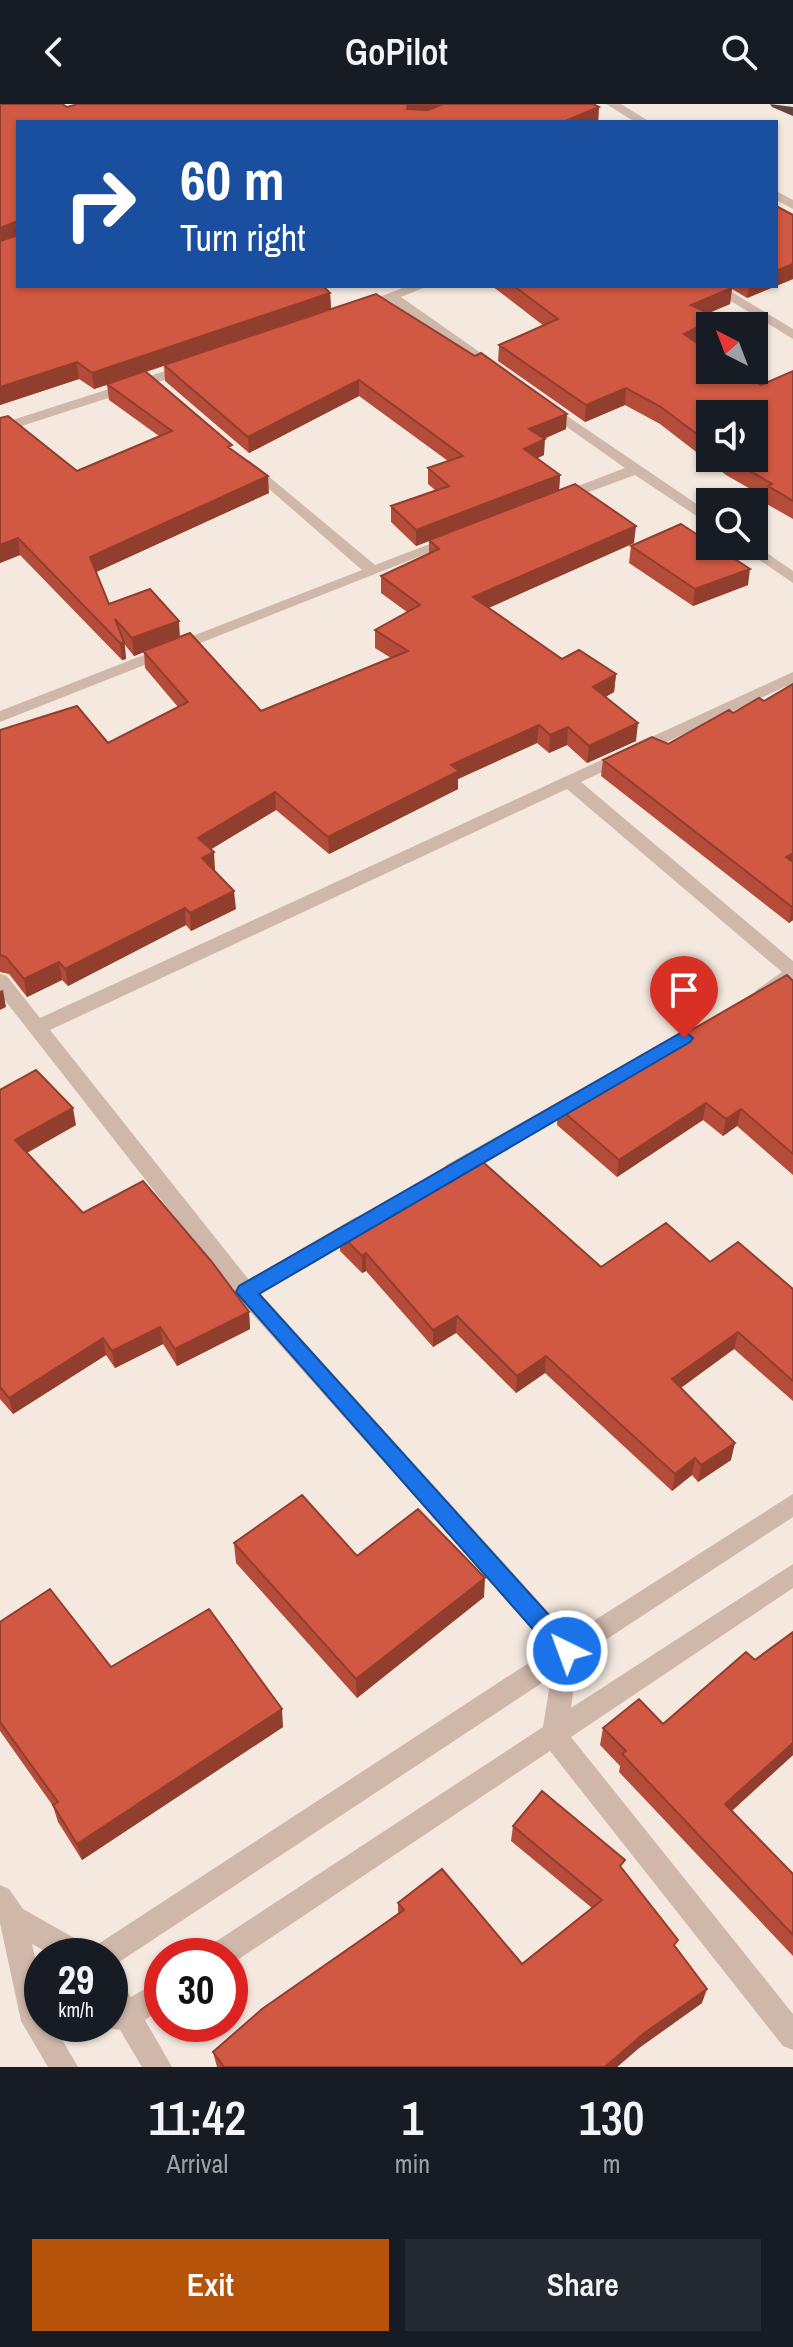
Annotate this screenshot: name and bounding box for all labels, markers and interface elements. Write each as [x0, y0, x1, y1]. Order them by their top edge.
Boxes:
text: GoPilot [345, 28, 448, 76]
icon: back [32, 30, 76, 74]
icon: search [717, 30, 761, 74]
text: 60 m [180, 142, 285, 217]
icon: right [48, 152, 152, 256]
text: Turn right [180, 214, 305, 262]
north arrow [696, 312, 768, 384]
map controls [696, 312, 768, 560]
button: sound [696, 400, 768, 472]
button: search [696, 488, 768, 560]
pin [650, 956, 718, 1038]
icon: arrive [662, 968, 706, 1012]
position arrow [525, 1609, 609, 1693]
speed limit sign: 30 [144, 1938, 248, 2042]
text: 29 [58, 1953, 94, 2006]
text: km/h [58, 1996, 94, 2023]
text: 11:42 [149, 2085, 246, 2150]
text: 1 [401, 2085, 423, 2150]
text: 130 [579, 2085, 644, 2150]
text: Arrival [167, 2146, 228, 2181]
text: min [395, 2146, 430, 2181]
text: m [603, 2146, 620, 2181]
button: Exit [32, 2239, 389, 2331]
button: Share [405, 2239, 761, 2331]

